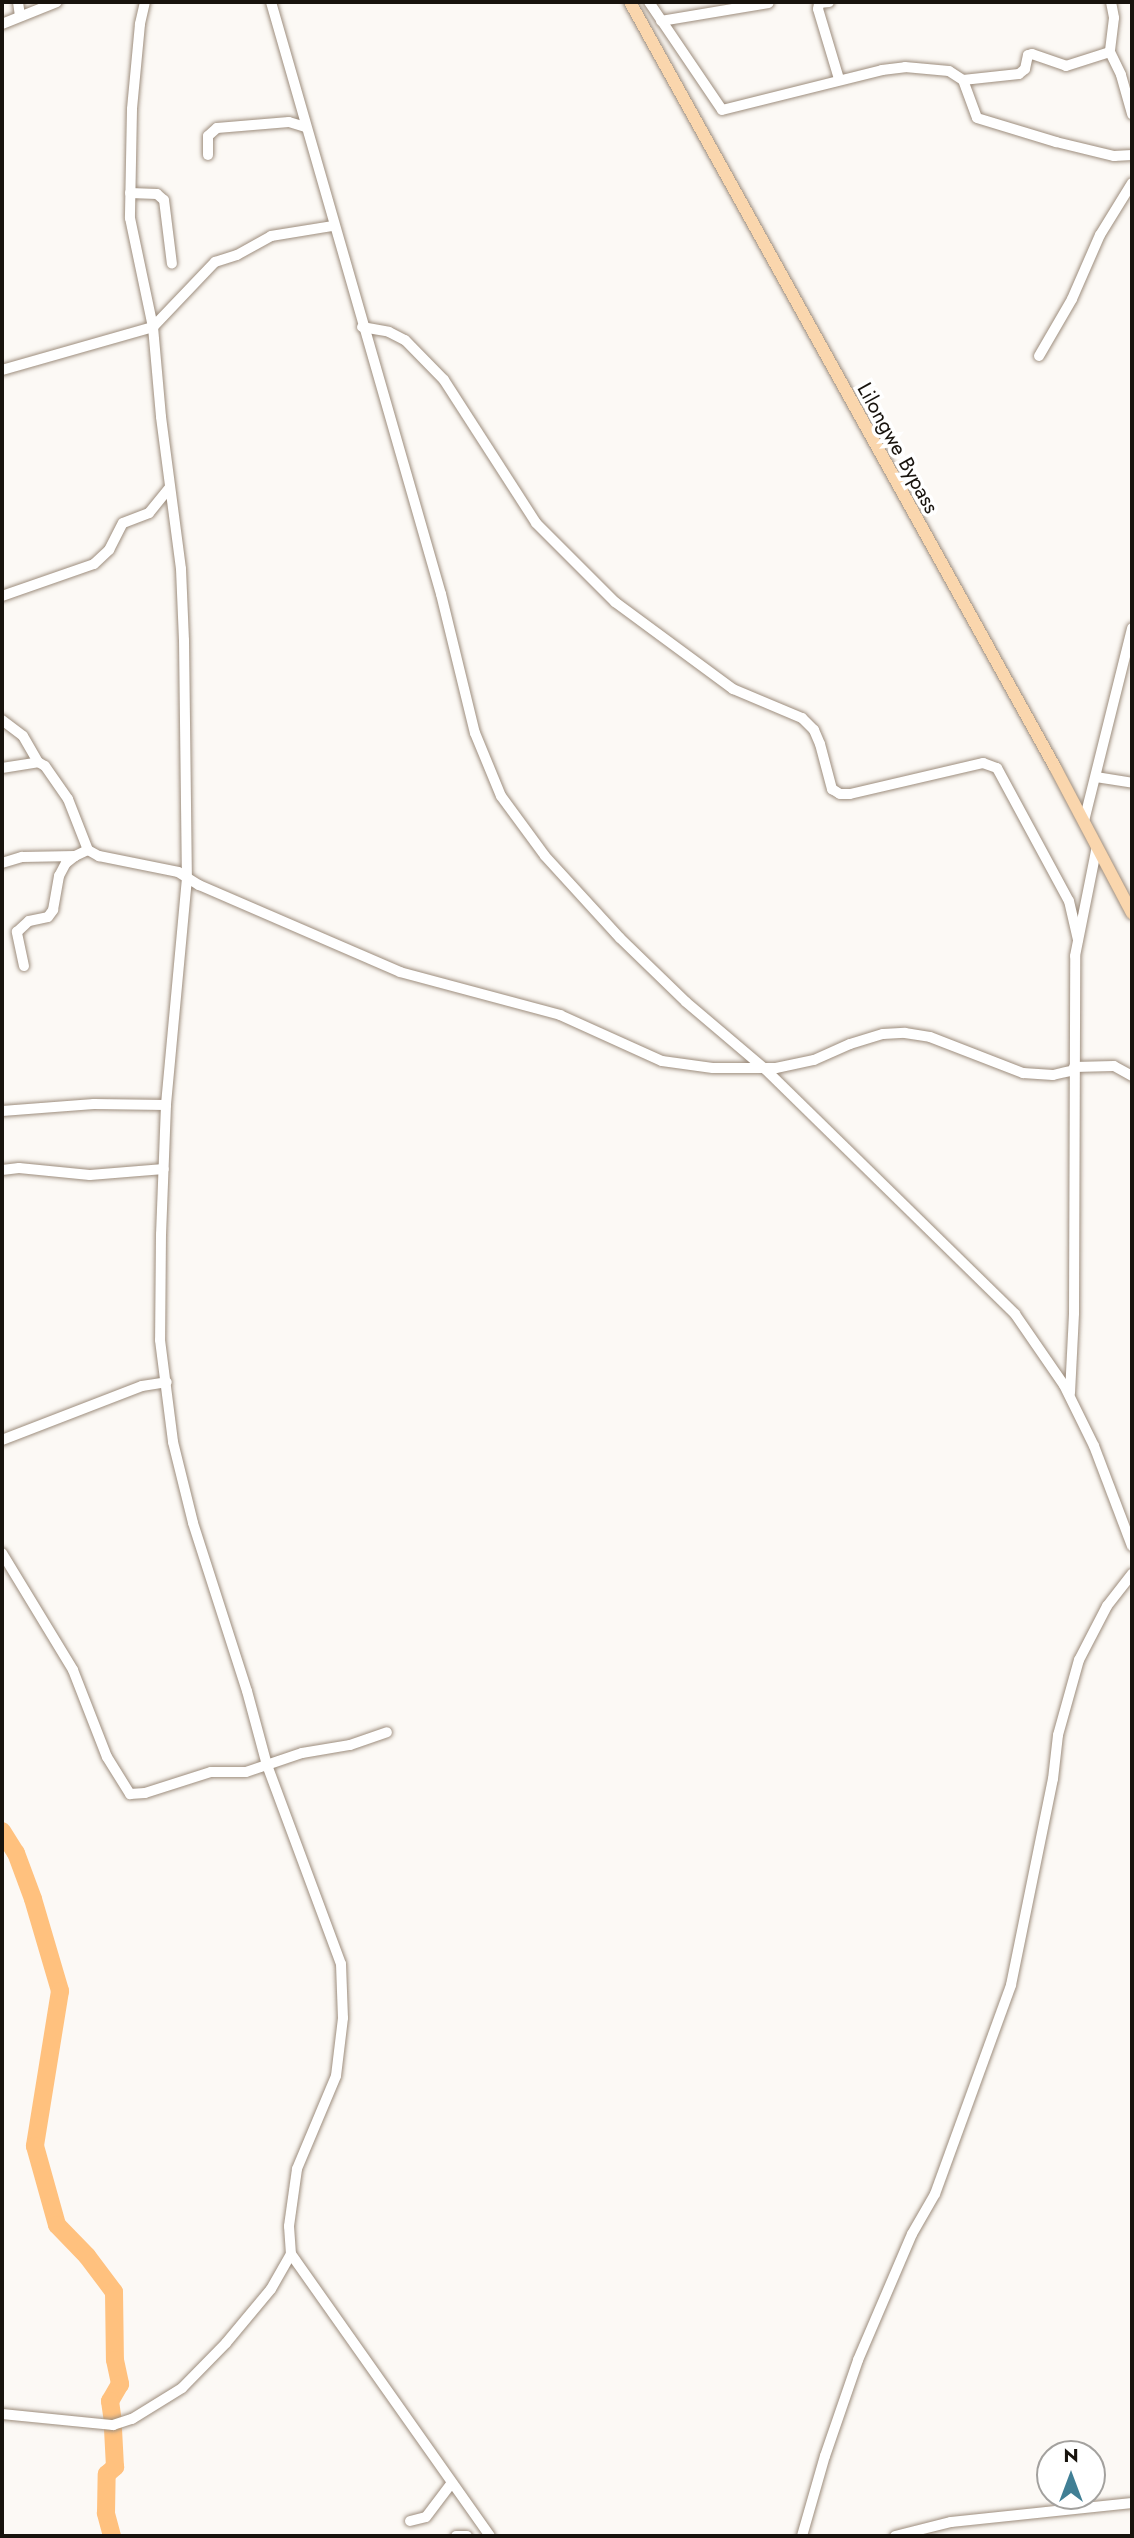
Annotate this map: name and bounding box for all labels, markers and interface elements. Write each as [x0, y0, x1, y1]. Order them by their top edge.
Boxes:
street label: Lilongwe Bypass [852, 378, 944, 518]
north arrow [1036, 2440, 1106, 2510]
text: N [1063, 2442, 1079, 2469]

